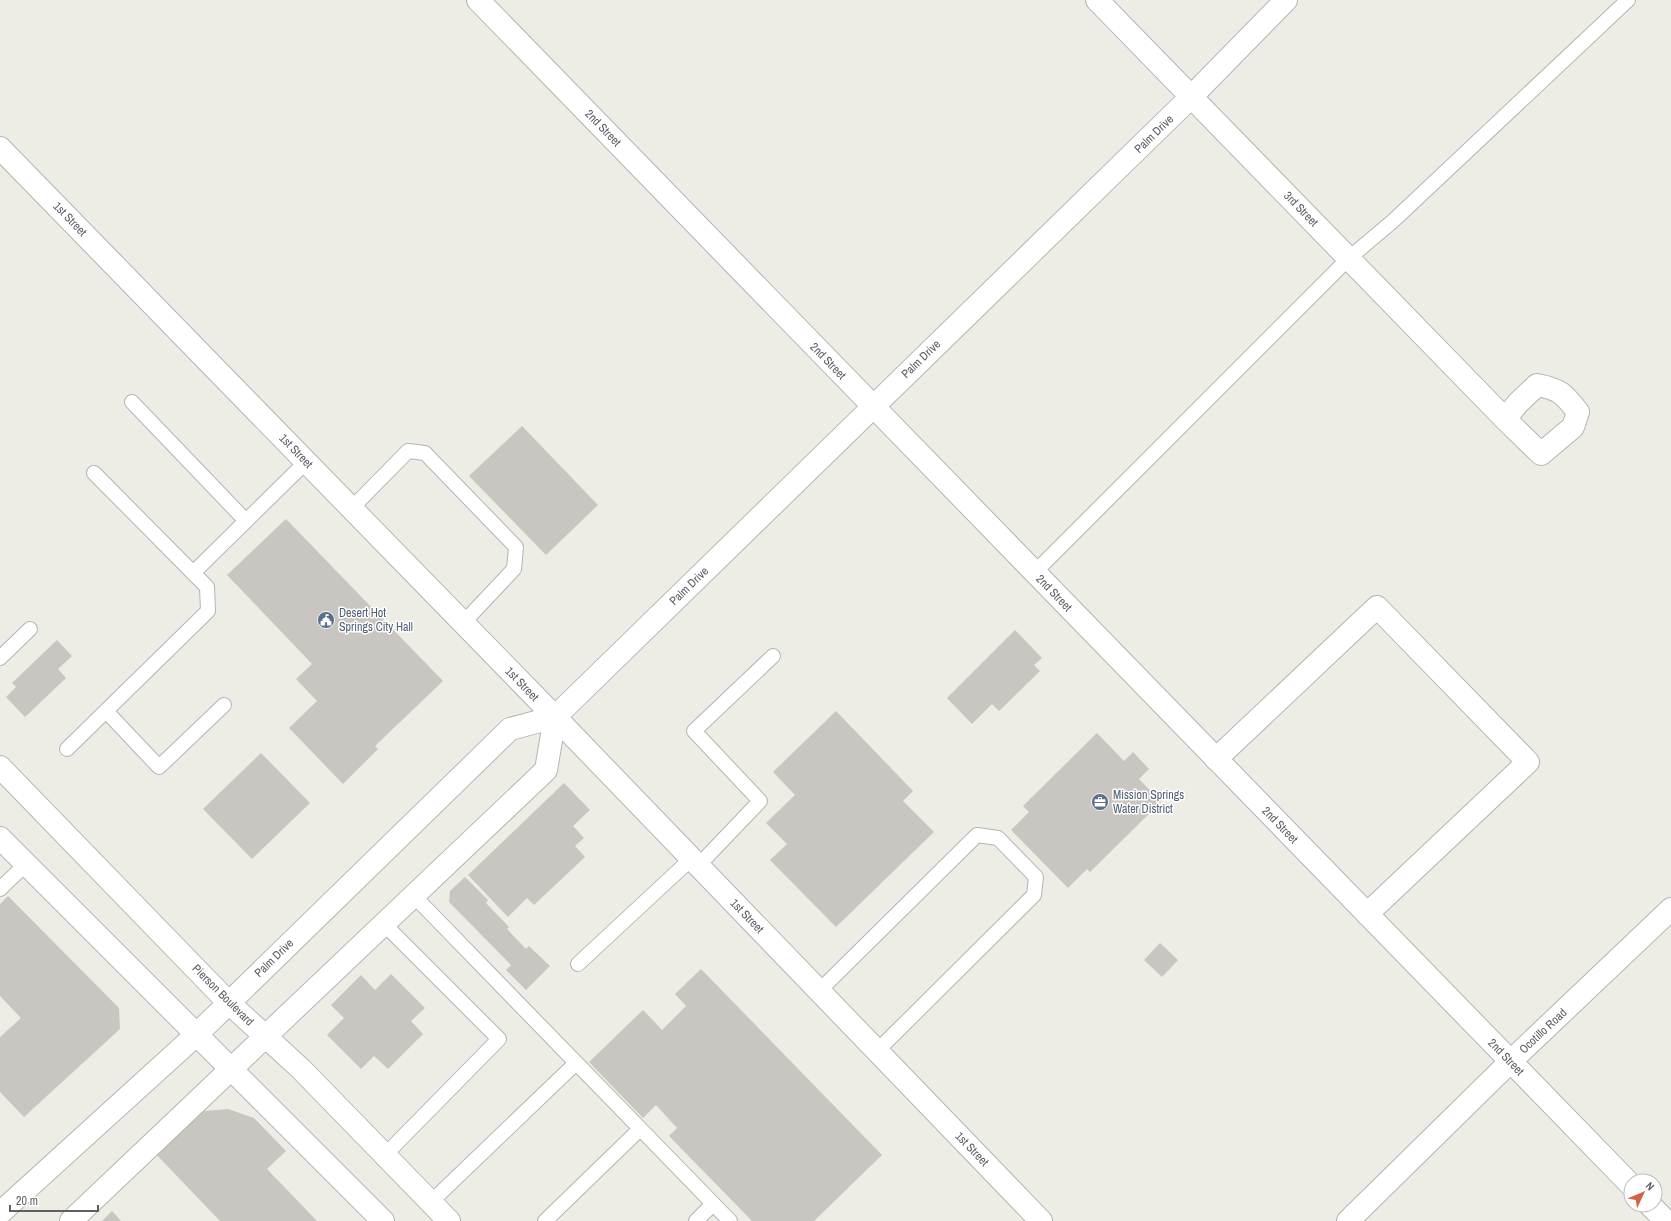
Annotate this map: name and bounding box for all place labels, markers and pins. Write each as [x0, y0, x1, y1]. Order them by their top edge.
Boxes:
place label: Desert Hot Springs City Hall [339, 605, 413, 635]
public building icon: Desert Hot Springs City Hall [316, 610, 336, 630]
place label: Mission Springs Water District [1113, 787, 1184, 817]
office icon: Mission Springs Water District [1090, 792, 1110, 812]

